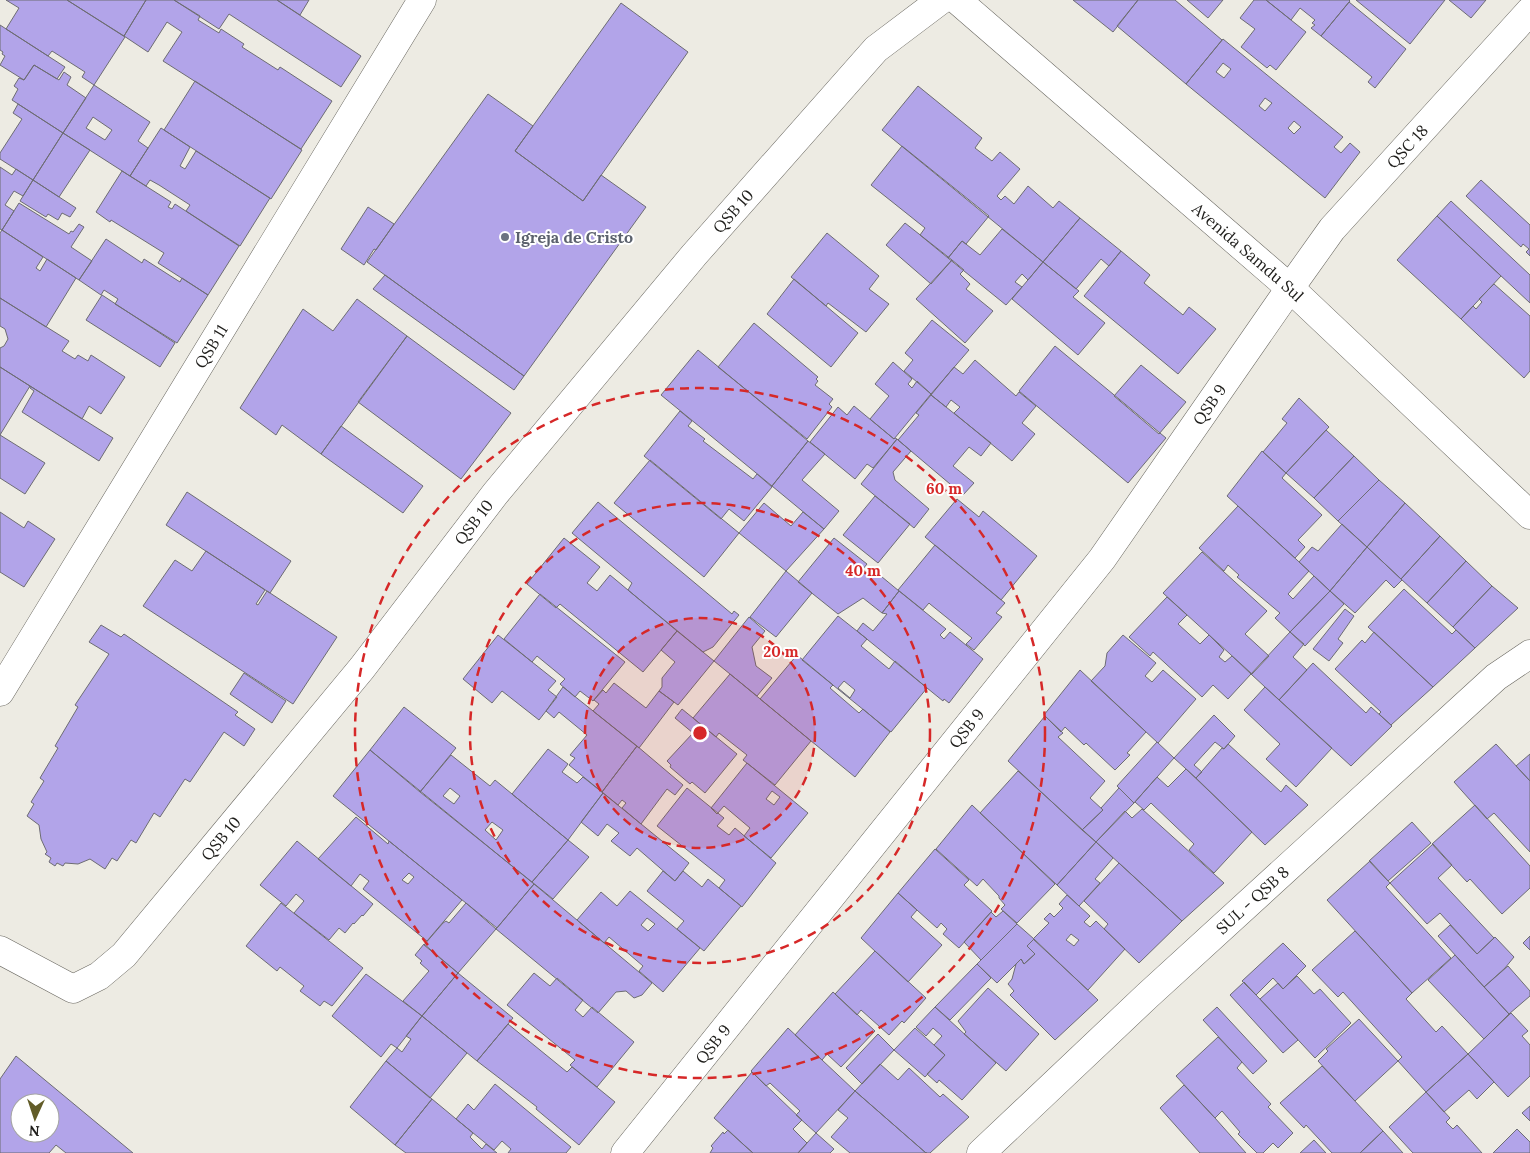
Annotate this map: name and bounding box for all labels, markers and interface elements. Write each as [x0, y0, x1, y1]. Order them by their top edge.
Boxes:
street label: QSC 18 [1382, 120, 1432, 172]
street label: QSB 10 [708, 185, 758, 237]
street label: Avenida Samdu Sul [1188, 198, 1308, 306]
place label: Igreja de Cristo [515, 227, 633, 247]
marker: Igreja de Cristo [499, 231, 511, 243]
street label: QSB 11 [190, 321, 232, 372]
street label: QSB 9 [1188, 380, 1230, 429]
text: 60 m [926, 479, 962, 498]
street label: QSB 10 [450, 495, 497, 549]
text: 40 m [845, 561, 881, 580]
text: 20 m [763, 642, 799, 661]
street label: QSB 9 [944, 704, 988, 752]
centre of rings [691, 724, 709, 742]
street label: QSB 10 [196, 812, 245, 865]
street label: SUL - QSB 8 [1212, 862, 1293, 938]
street label: QSB 9 [691, 1020, 735, 1068]
north arrow [10, 1093, 60, 1143]
text: N [28, 1122, 40, 1140]

